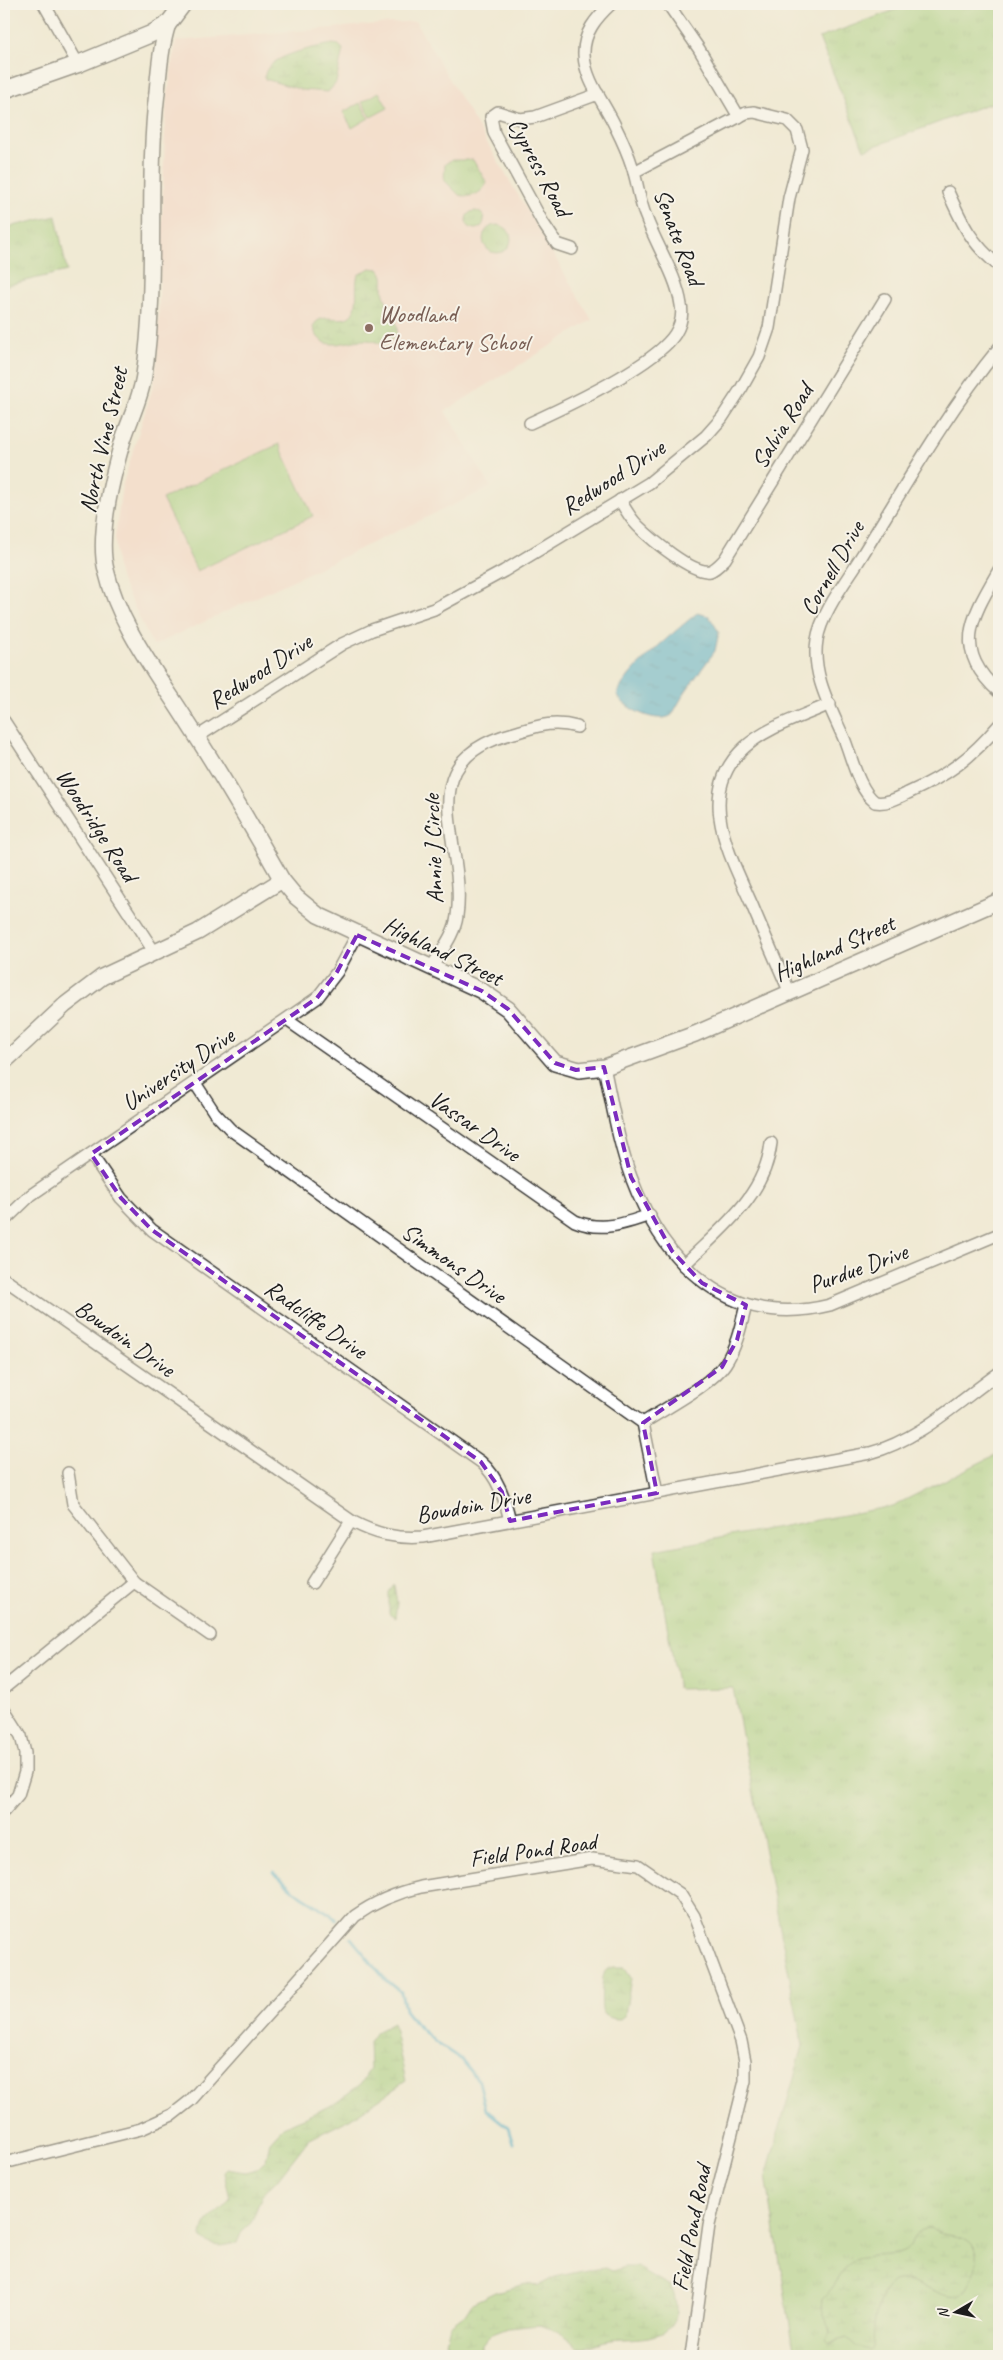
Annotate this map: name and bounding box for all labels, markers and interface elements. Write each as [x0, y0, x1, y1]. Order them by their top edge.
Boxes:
street label: Cypress Road [501, 112, 580, 225]
street label: Senate Road [647, 184, 712, 293]
place label: Woodland Elementary School [379, 299, 533, 357]
marker: Woodland Elementary School [363, 322, 375, 334]
street label: North Vine Street [72, 362, 135, 516]
street label: Salvia Road [744, 375, 822, 474]
street label: Redwood Drive [556, 431, 672, 522]
street label: Cornell Drive [793, 514, 872, 620]
street label: Redwood Drive [203, 625, 319, 716]
street label: Woodridge Road [49, 763, 147, 890]
street label: Annie J Circle [416, 791, 450, 904]
street label: Highland Street [769, 907, 901, 988]
street label: Highland Street [378, 909, 509, 994]
street label: University Drive [116, 1019, 242, 1117]
street label: Vassar Drive [424, 1084, 528, 1170]
street label: Simmons Drive [396, 1216, 514, 1311]
street label: Purdue Drive [805, 1236, 914, 1300]
street label: Radcliffe Drive [259, 1273, 375, 1366]
street label: Bowdoin Drive [69, 1293, 183, 1385]
street label: Bowdoin Drive [414, 1480, 535, 1530]
street label: Field Pond Road [468, 1826, 602, 1874]
street label: Field Pond Road [664, 2159, 719, 2293]
north arrow [930, 2288, 980, 2338]
text: N [934, 2306, 953, 2320]

